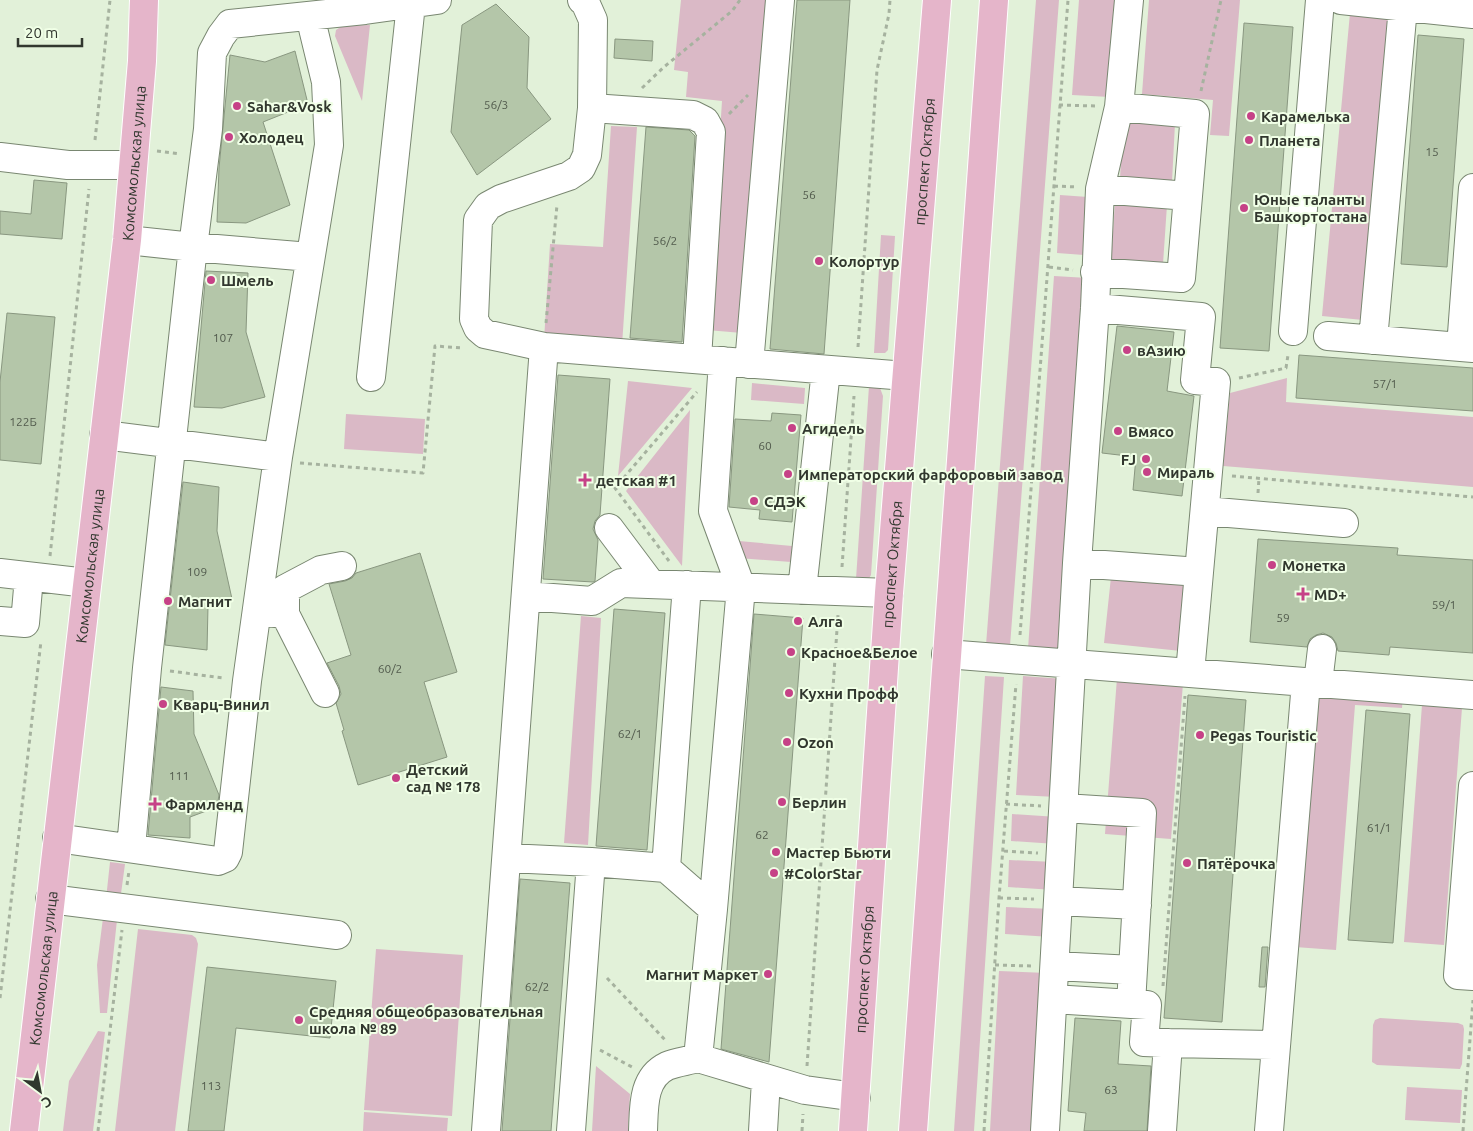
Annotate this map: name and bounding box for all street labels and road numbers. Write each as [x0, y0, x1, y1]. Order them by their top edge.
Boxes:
street label: Комсомольская улица [118, 85, 148, 241]
street label: проспект Октября [910, 97, 938, 226]
street label: Комсомольская улица [72, 487, 107, 644]
street label: проспект Октября [878, 500, 905, 629]
street label: Комсомольская улица [25, 890, 60, 1046]
street label: проспект Октября [851, 905, 877, 1034]

